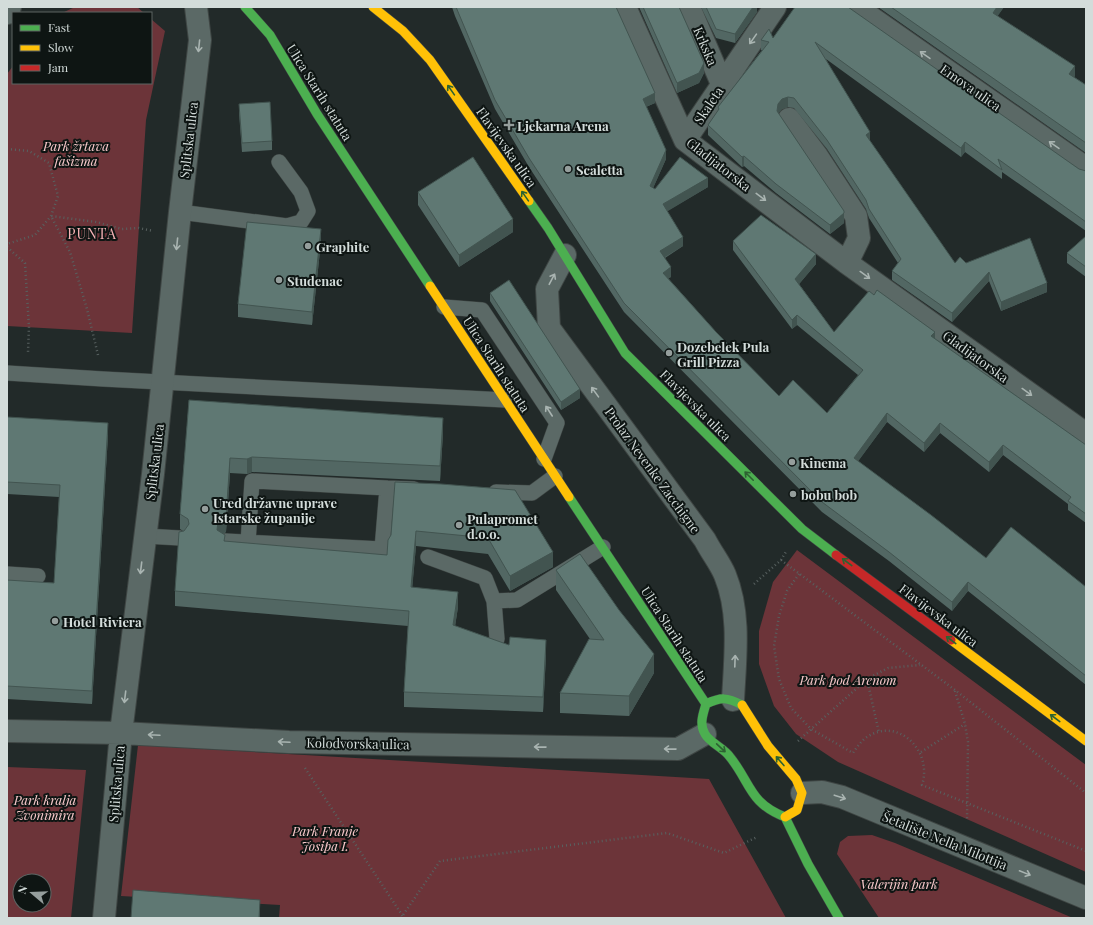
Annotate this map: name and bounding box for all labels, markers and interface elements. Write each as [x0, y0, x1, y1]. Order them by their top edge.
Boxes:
legend [12, 12, 152, 84]
text: Fast [48, 19, 71, 35]
street label: Krkska [690, 24, 722, 68]
one-way arrow [749, 33, 757, 44]
text: Slow [48, 39, 74, 55]
one-way arrow [196, 39, 203, 52]
street label: Ulica Starih statuta [283, 41, 357, 144]
one-way arrow [919, 51, 930, 59]
text: Jam [47, 59, 69, 75]
street label: Emova ulica [937, 60, 1005, 114]
street label: Skaleta [689, 83, 727, 127]
one-way arrow [447, 84, 455, 95]
street label: Splitska ulica [175, 100, 201, 179]
street label: Flavijevska ulica [473, 104, 541, 191]
place label: Ljekarna Arena [517, 117, 609, 134]
marker: Ljekarna Arena [504, 120, 514, 130]
street label: Gladijatorska [683, 133, 755, 195]
park label: Park žrtava fašizma [42, 137, 109, 169]
one-way arrow [1049, 141, 1060, 149]
place label: Scaletta [576, 161, 623, 178]
marker: Scaletta [563, 164, 573, 174]
one-way arrow [521, 191, 530, 202]
one-way arrow [755, 193, 766, 201]
district label: PUNTA [67, 224, 117, 243]
one-way arrow [173, 237, 180, 250]
place label: Graphite [316, 238, 370, 255]
marker: Graphite [303, 241, 313, 251]
one-way arrow [859, 271, 870, 279]
place label: Studenac [287, 272, 343, 289]
one-way arrow [549, 273, 557, 285]
marker: Studenac [274, 275, 284, 285]
street label: Ulica Starih statuta [460, 313, 535, 416]
street label: Gladijatorska [940, 326, 1013, 386]
place label: Dozebelek Pula Grill Pizza [677, 338, 770, 370]
marker: Dozebelek Pula Grill Pizza [664, 348, 674, 358]
street label: Flavijevska ulica [657, 366, 736, 445]
one-way arrow [591, 386, 599, 397]
one-way arrow [1021, 388, 1032, 396]
street label: Prolaz Nevenke Zacchigne [601, 404, 705, 537]
one-way arrow [545, 405, 553, 416]
street label: Splitska ulica [141, 422, 167, 501]
place label: Kinema [800, 454, 847, 471]
marker: Kinema [787, 457, 797, 467]
one-way arrow [744, 471, 754, 481]
place label: bobu bob [801, 486, 857, 503]
marker: bobu bob [788, 489, 798, 499]
place label: Ured državne uprave Istarske županije [213, 494, 338, 526]
marker: Ured državne uprave Istarske županije [200, 504, 210, 514]
place label: Pulapromet d.o.o. [467, 510, 538, 542]
marker: Pulapromet d.o.o. [454, 520, 464, 530]
one-way arrow [841, 558, 852, 566]
one-way arrow [137, 561, 145, 574]
street label: Flavijevska ulica [896, 580, 982, 650]
street label: Ulica Starih statuta [638, 583, 713, 686]
place label: Hotel Riviera [63, 613, 142, 630]
marker: Hotel Riviera [50, 616, 60, 626]
one-way arrow [945, 636, 956, 644]
one-way arrow [731, 655, 739, 668]
park label: Park pod Arenom [798, 671, 897, 688]
one-way arrow [121, 690, 129, 703]
one-way arrow [1049, 714, 1060, 722]
one-way arrow [148, 731, 161, 738]
street label: Kolodvorska ulica [306, 734, 410, 752]
one-way arrow [278, 738, 291, 745]
one-way arrow [534, 743, 547, 751]
one-way arrow [716, 743, 727, 752]
street label: Splitska ulica [104, 744, 128, 823]
one-way arrow [664, 745, 677, 753]
one-way arrow [775, 756, 785, 766]
park label: Park kralja Zvonimira [13, 791, 77, 823]
one-way arrow [833, 794, 846, 801]
street label: Šetalište Nella Milottija [880, 807, 1010, 873]
park label: Park Franje Josipa I. [291, 822, 358, 854]
one-way arrow [1019, 869, 1031, 877]
north arrow [12, 873, 52, 913]
park label: Valerijin park [860, 875, 938, 892]
text: N [14, 883, 30, 896]

